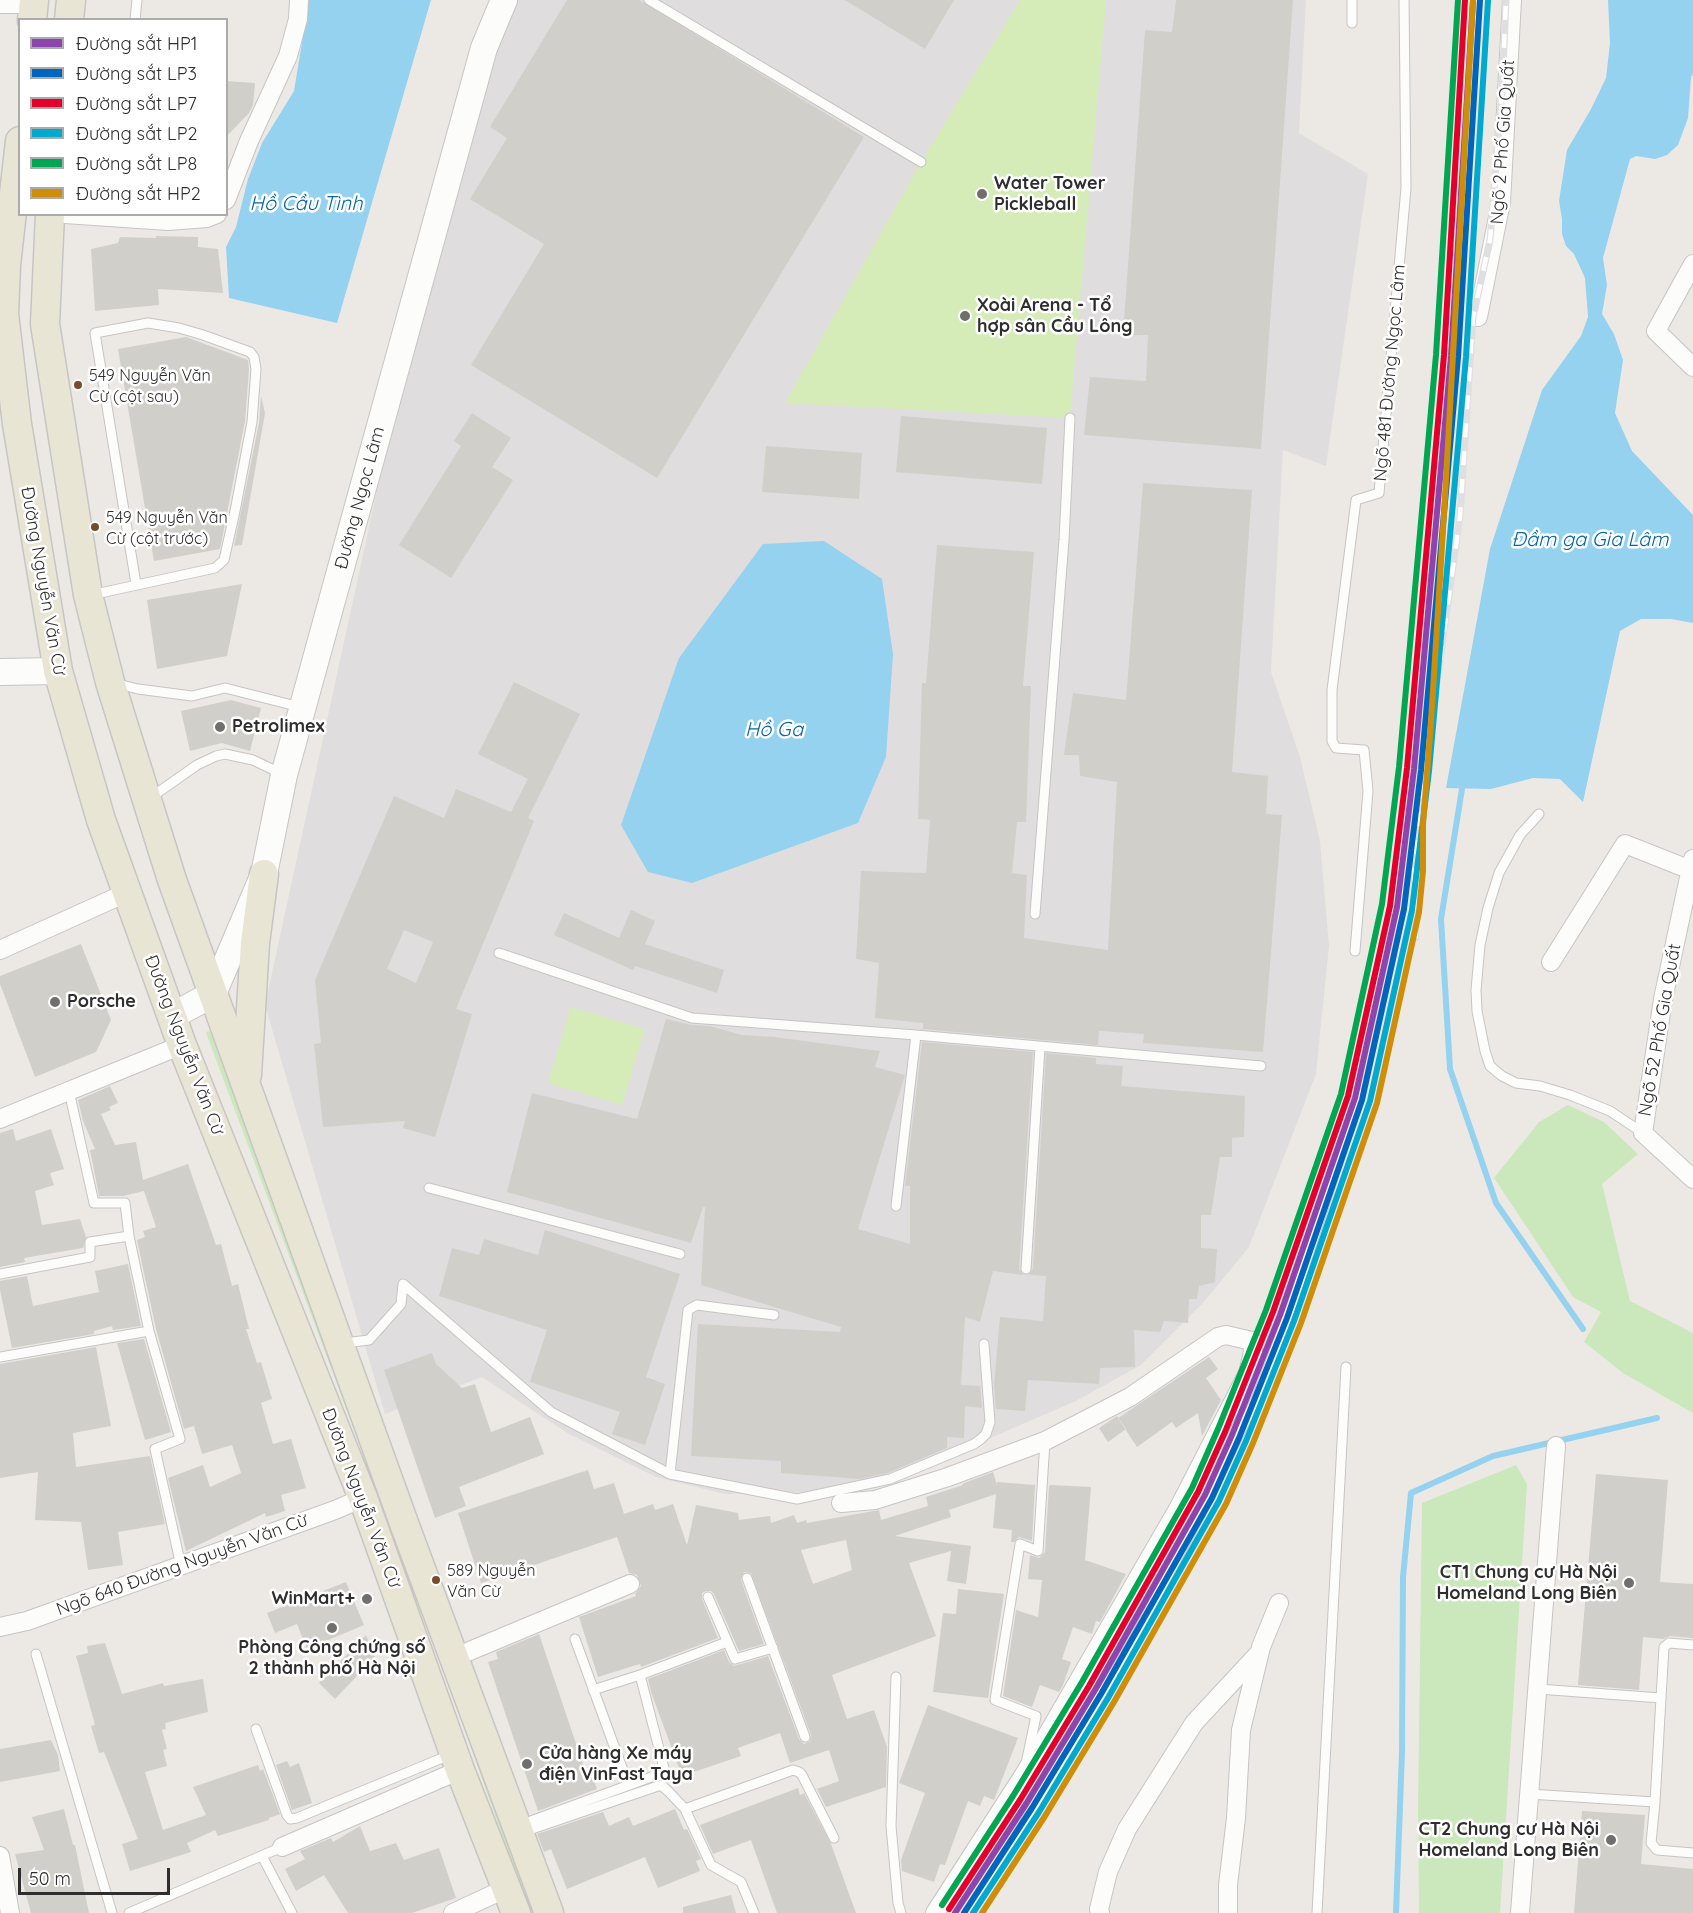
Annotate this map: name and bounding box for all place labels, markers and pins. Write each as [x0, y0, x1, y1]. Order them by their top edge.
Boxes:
place label: Water Tower Pickleball [994, 173, 1105, 216]
marker: Water Tower Pickleball [975, 187, 989, 201]
place label: Xoài Arena - Tổ hợp sân Cầu Lông [977, 295, 1133, 338]
marker: Xoài Arena - Tổ hợp sân Cầu Lông [958, 309, 972, 323]
place label: 549 Nguyễn Văn Cừ (cột sau) [89, 366, 211, 404]
marker: 549 Nguyễn Văn Cừ (cột sau) [72, 379, 84, 391]
place label: 549 Nguyễn Văn Cừ (cột trước) [106, 508, 228, 546]
marker: 549 Nguyễn Văn Cừ (cột trước) [89, 521, 101, 533]
place label: Petrolimex [232, 716, 324, 738]
marker: Petrolimex [213, 720, 227, 734]
place label: Porsche [67, 991, 136, 1013]
marker: Porsche [48, 995, 62, 1009]
place label: 589 Nguyễn Văn Cừ [447, 1561, 536, 1599]
place label: CT1 Chung cư Hà Nội Homeland Long Biên [1436, 1562, 1617, 1604]
marker: 589 Nguyễn Văn Cừ [430, 1574, 442, 1586]
marker: CT1 Chung cư Hà Nội Homeland Long Biên [1622, 1576, 1636, 1590]
place label: WinMart+ [271, 1588, 355, 1610]
marker: WinMart+ [360, 1592, 374, 1606]
marker: Phòng Công chứng số 2 thành phố Hà Nội [325, 1621, 339, 1635]
place label: Phòng Công chứng số 2 thành phố Hà Nội [238, 1637, 426, 1680]
place label: Cửa hàng Xe máy điện VinFast Taya [539, 1743, 693, 1786]
marker: Cửa hàng Xe máy điện VinFast Taya [520, 1757, 534, 1771]
place label: CT2 Chung cư Hà Nội Homeland Long Biên [1418, 1819, 1599, 1862]
marker: CT2 Chung cư Hà Nội Homeland Long Biên [1604, 1833, 1618, 1847]

